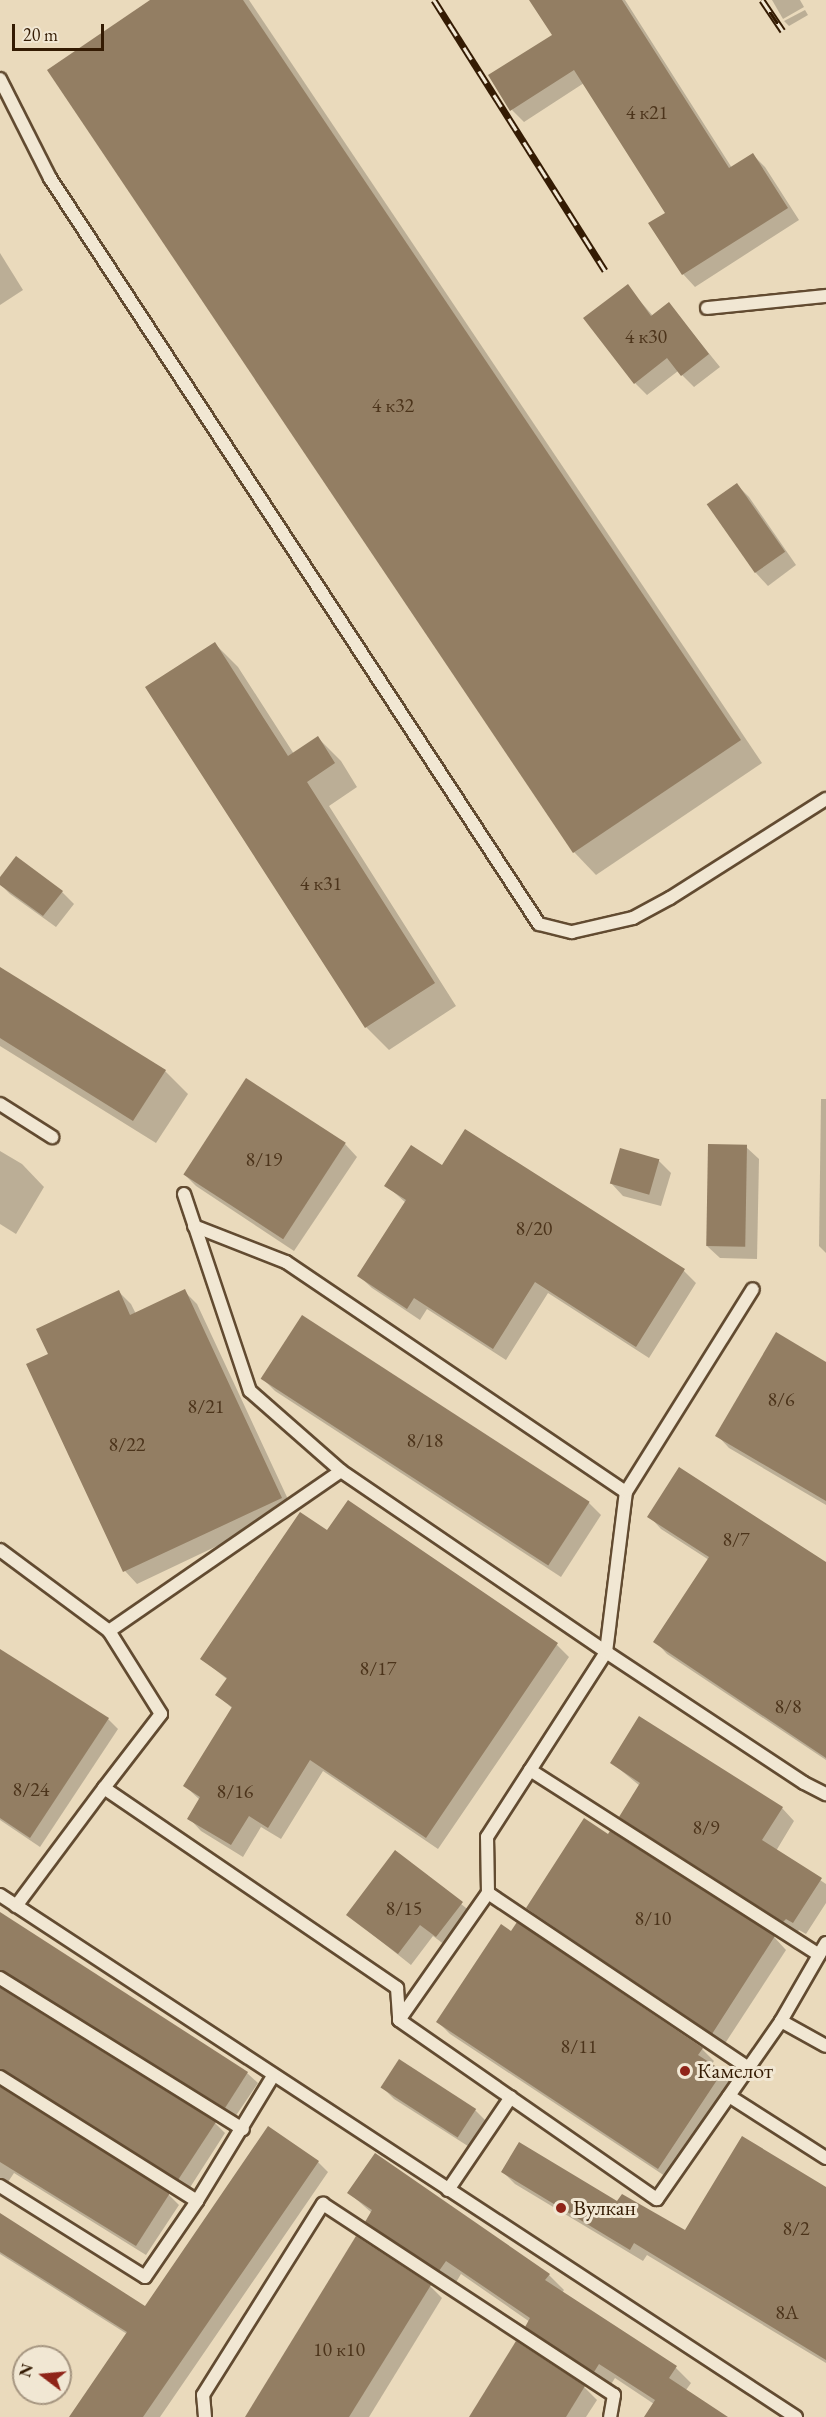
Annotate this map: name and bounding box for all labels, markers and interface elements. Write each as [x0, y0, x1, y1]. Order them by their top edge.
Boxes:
scale bar [15, 12, 106, 50]
text: 20 m [23, 23, 58, 46]
house number: 4 к21 [626, 100, 668, 124]
house number: 4 к30 [625, 324, 667, 348]
house number: 4 к32 [372, 393, 414, 417]
house number: 4 к31 [300, 871, 342, 895]
house number: 8/19 [246, 1147, 282, 1171]
house number: 8/20 [516, 1216, 552, 1240]
house number: 8/6 [767, 1387, 795, 1411]
house number: 8/21 [188, 1394, 224, 1418]
house number: 8/18 [407, 1428, 443, 1452]
house number: 8/22 [109, 1432, 145, 1456]
house number: 8/7 [722, 1527, 750, 1551]
house number: 8/17 [360, 1656, 396, 1680]
house number: 8/8 [774, 1694, 802, 1718]
house number: 8/24 [13, 1777, 49, 1801]
house number: 8/16 [217, 1779, 253, 1803]
house number: 8/9 [692, 1815, 720, 1839]
house number: 8/15 [386, 1896, 422, 1920]
house number: 8/10 [635, 1906, 671, 1930]
house number: 8/11 [561, 2034, 597, 2058]
place label: Камелот [697, 2058, 773, 2084]
marker: Камелот [678, 2064, 692, 2078]
place label: Вулкан [573, 2195, 636, 2221]
marker: Вулкан [554, 2201, 568, 2215]
house number: 8/2 [782, 2216, 810, 2240]
house number: 8А [775, 2300, 799, 2324]
house number: 10 к10 [313, 2337, 365, 2361]
north arrow [12, 2345, 72, 2405]
text: N [14, 2361, 38, 2380]

